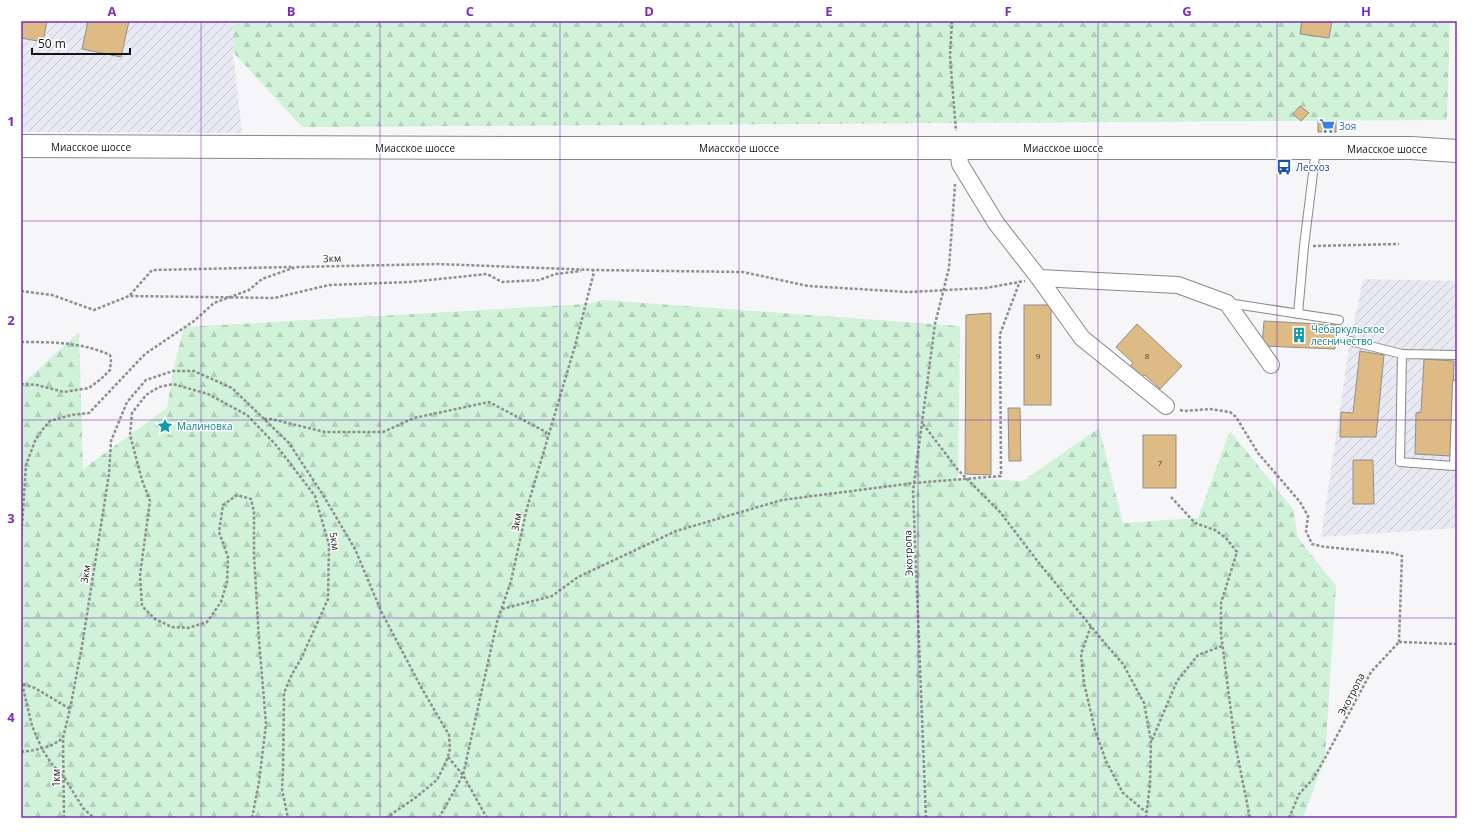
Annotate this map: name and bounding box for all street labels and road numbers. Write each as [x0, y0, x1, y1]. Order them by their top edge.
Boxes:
street label: Миасское шоссе [51, 140, 131, 154]
street label: Миасское шоссе [375, 141, 455, 155]
street label: Миасское шоссе [699, 141, 779, 155]
street label: Миасское шоссе [1023, 141, 1103, 155]
street label: Миасское шоссе [1347, 142, 1427, 156]
street label: 3км [323, 251, 341, 265]
street label: 3км [507, 512, 525, 532]
street label: Экотропа [900, 530, 916, 576]
street label: 5км [327, 531, 343, 551]
street label: 3км [77, 564, 93, 584]
street label: Экотропа [1334, 670, 1368, 718]
street label: 1км [49, 769, 63, 787]

